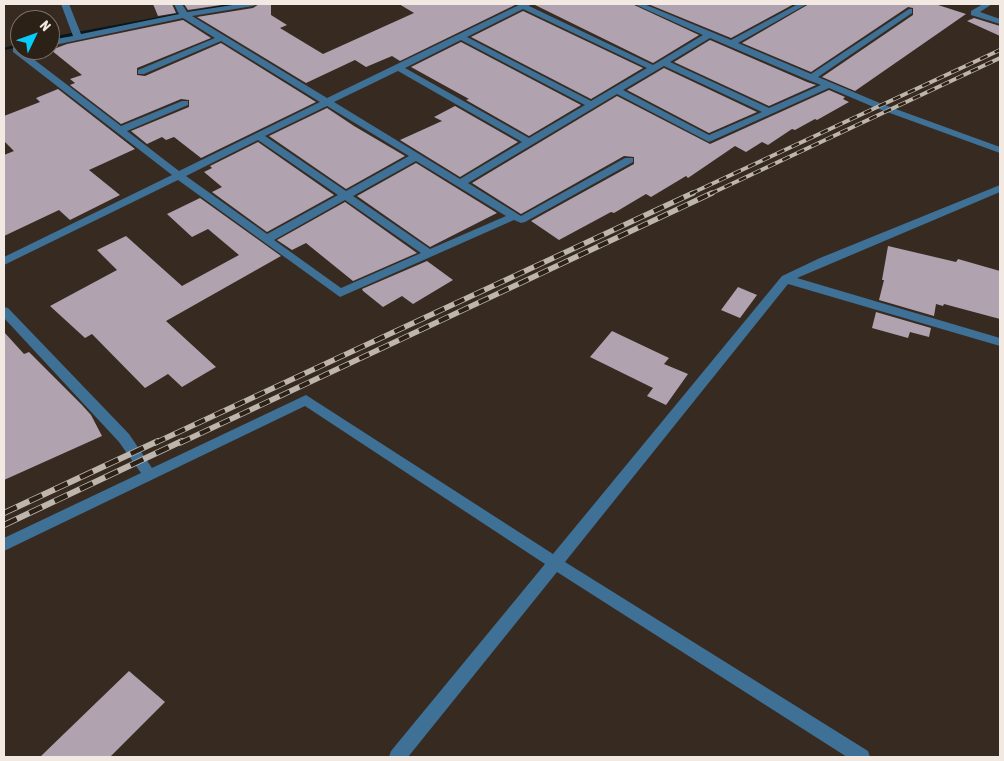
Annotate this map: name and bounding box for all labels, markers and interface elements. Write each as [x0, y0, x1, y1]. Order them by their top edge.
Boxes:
north arrow [10, 10, 60, 60]
text: N [37, 17, 54, 34]

